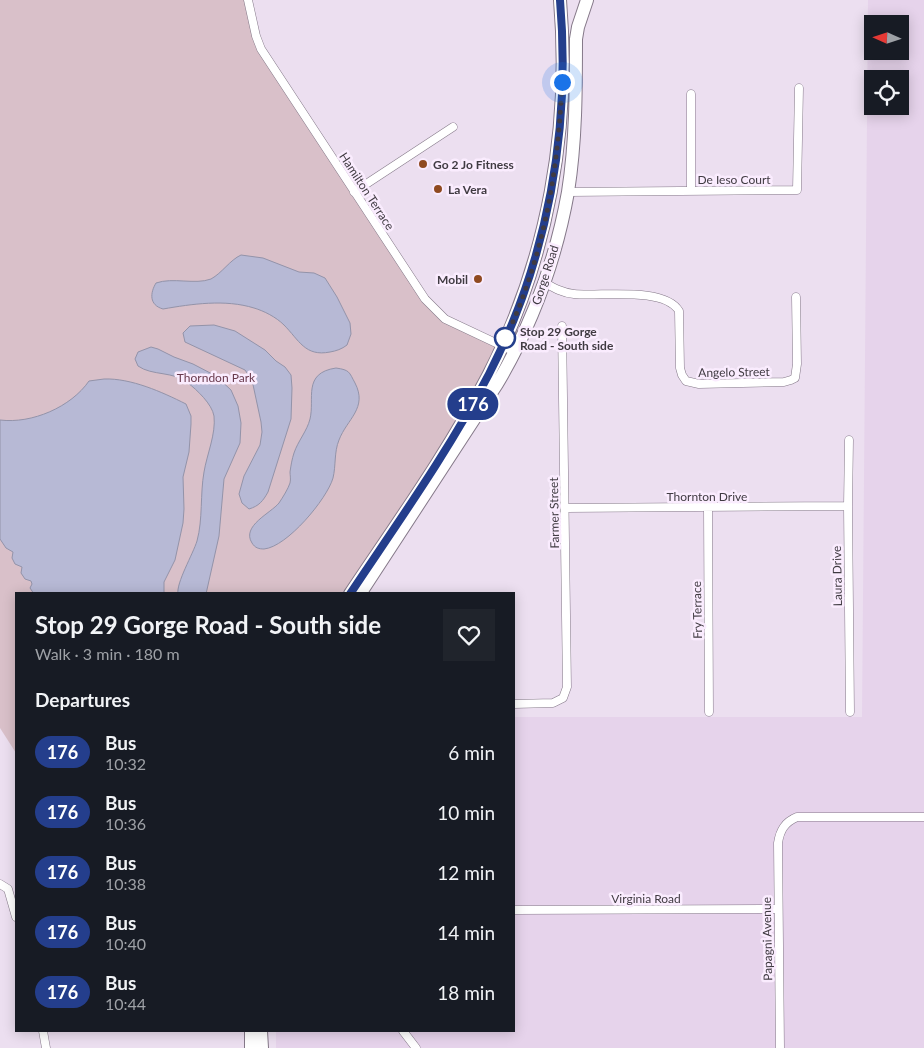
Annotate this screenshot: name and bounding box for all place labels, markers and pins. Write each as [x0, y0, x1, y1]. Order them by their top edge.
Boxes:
place label: Go 2 Jo Fitness [433, 157, 514, 172]
marker: Go 2 Jo Fitness [417, 158, 429, 170]
place label: La Vera [448, 182, 487, 197]
marker: La Vera [432, 183, 444, 195]
place label: Mobil [437, 272, 468, 287]
marker: Mobil [472, 273, 484, 285]
place label: Stop 29 Gorge Road - South side [520, 324, 614, 353]
marker: Stop 29 Gorge Road - South side [494, 327, 516, 349]

